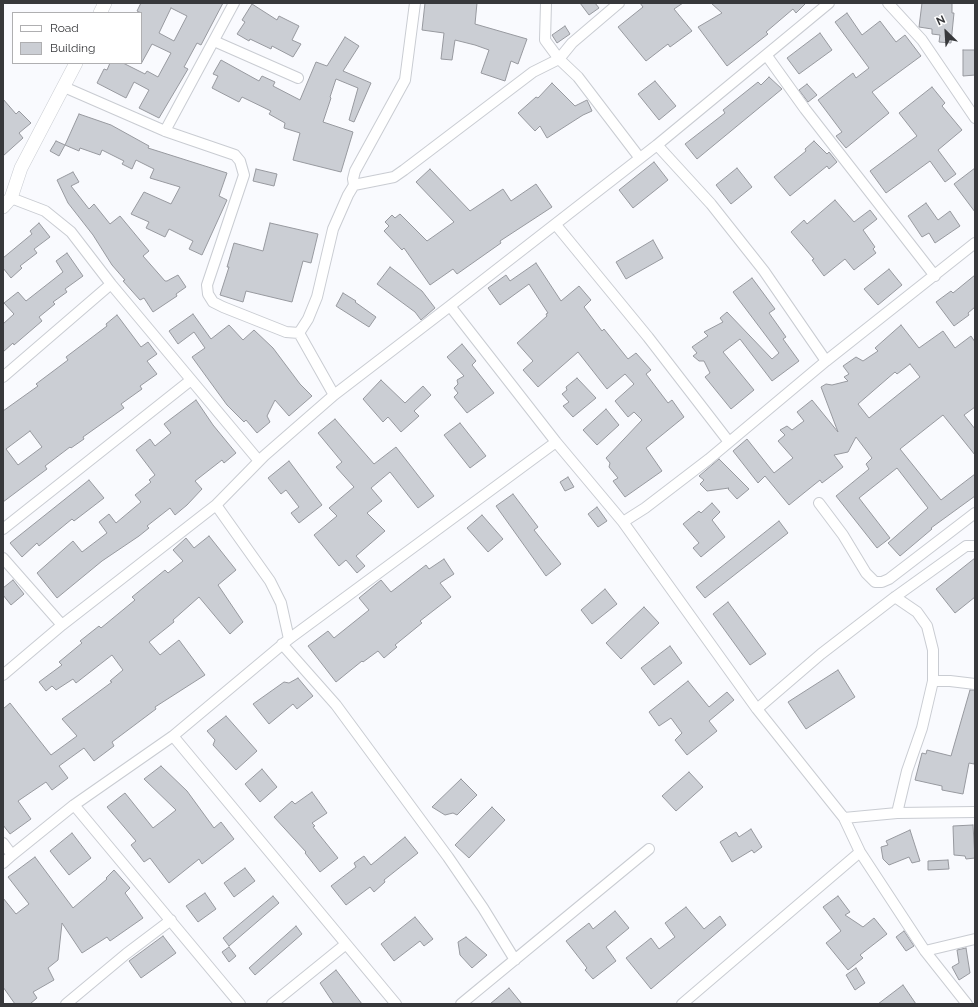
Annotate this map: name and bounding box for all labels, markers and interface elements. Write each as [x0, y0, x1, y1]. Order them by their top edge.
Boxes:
legend [12, 12, 142, 64]
north arrow [926, 12, 966, 52]
text: N [934, 13, 947, 28]
text: Road [50, 21, 79, 35]
text: Building [50, 41, 96, 55]

